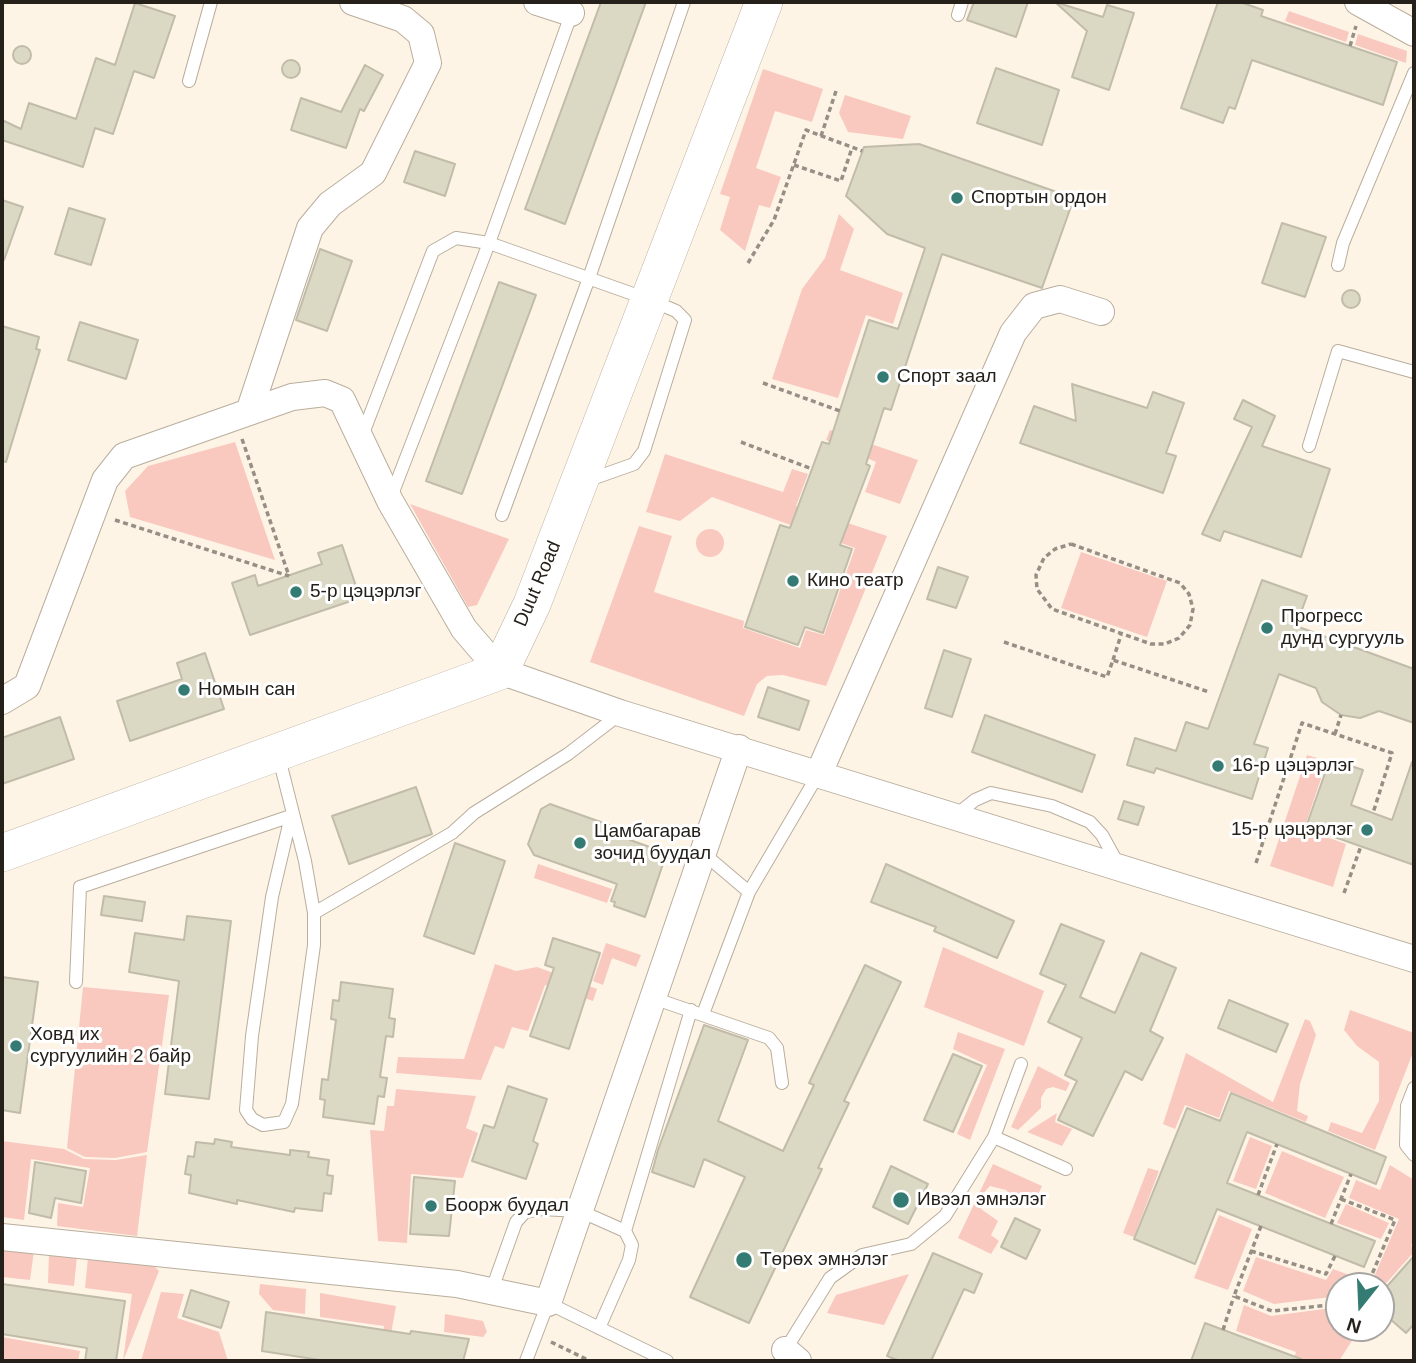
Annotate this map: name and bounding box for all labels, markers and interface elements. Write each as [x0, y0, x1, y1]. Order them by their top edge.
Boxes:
place label: Спортын ордон [971, 187, 1107, 209]
marker: Спортын ордон [949, 190, 965, 206]
place label: Спорт заал [897, 366, 997, 388]
marker: Спорт заал [875, 369, 891, 385]
street label: Duut Road [510, 538, 566, 630]
place label: Кино театр [807, 570, 903, 592]
marker: Кино театр [785, 573, 801, 589]
place label: 5-р цэцэрлэг [310, 581, 422, 603]
marker: 5-р цэцэрлэг [288, 584, 304, 600]
place label: Прогресс дунд сургууль [1281, 606, 1404, 650]
marker: Прогресс дунд сургууль [1259, 620, 1275, 636]
place label: Номын сан [198, 679, 295, 701]
marker: Номын сан [176, 682, 192, 698]
place label: 16-р цэцэрлэг [1232, 755, 1354, 777]
marker: 16-р цэцэрлэг [1210, 758, 1226, 774]
place label: 15-р цэцэрлэг [1231, 819, 1353, 841]
place label: Цамбагарав зочид буудал [594, 821, 711, 865]
marker: 15-р цэцэрлэг [1359, 822, 1375, 838]
marker: Цамбагарав зочид буудал [572, 835, 588, 851]
place label: Ховд их сургуулийн 2 байр [30, 1024, 191, 1068]
marker: Ховд их сургуулийн 2 байр [8, 1038, 24, 1054]
place label: Ивээл эмнэлэг [917, 1189, 1046, 1211]
marker: Ивээл эмнэлэг [891, 1190, 911, 1210]
place label: Боорж буудал [445, 1195, 569, 1217]
marker: Боорж буудал [423, 1198, 439, 1214]
place label: Төрөх эмнэлэг [760, 1249, 888, 1271]
marker: Төрөх эмнэлэг [734, 1250, 754, 1270]
north arrow [1325, 1272, 1395, 1342]
text: N [1344, 1313, 1364, 1338]

